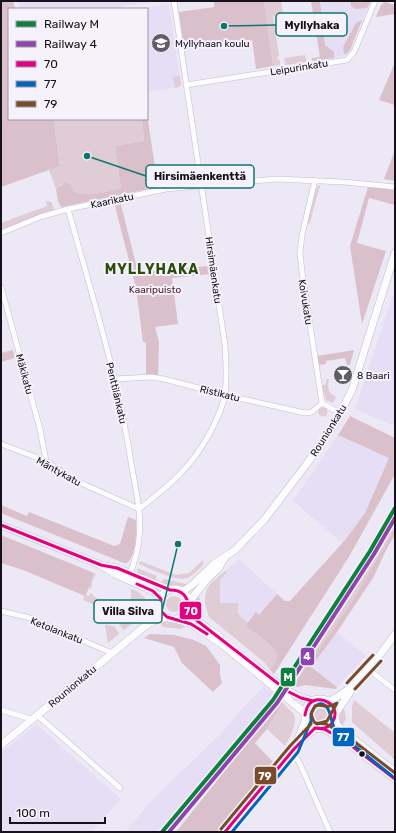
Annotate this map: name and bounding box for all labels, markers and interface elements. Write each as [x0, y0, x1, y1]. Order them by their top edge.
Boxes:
legend [8, 8, 148, 120]
callout: Myllyhaka [276, 13, 347, 36]
text: Railway M [44, 17, 99, 31]
text: Myllyhaka [285, 19, 339, 32]
school or university icon: Myllyhaan koulu [150, 32, 172, 54]
text: Railway 4 [44, 37, 97, 51]
place label: Myllyhaan koulu [175, 38, 250, 50]
text: 70 [44, 57, 58, 71]
street label: Leipurinkatu [269, 58, 329, 78]
text: 77 [44, 77, 56, 91]
text: 79 [44, 97, 57, 111]
callout: Hirsimäenkenttä [146, 165, 254, 188]
text: Hirsimäenkenttä [154, 170, 246, 183]
street label: Kaarikatu [90, 191, 135, 211]
street label: Hirsimäenkatu [202, 236, 224, 304]
district label: MYLLYHAKA [105, 261, 199, 278]
street label: Koivukatu [295, 279, 315, 326]
park label: Kaaripuisto [129, 284, 181, 296]
street label: Mäkikatu [13, 353, 35, 396]
street label: Penttilänkatu [103, 361, 129, 425]
bar icon: 8 Baari [332, 364, 354, 386]
place label: 8 Baari [357, 370, 390, 382]
street label: Ristikatu [198, 383, 241, 405]
street label: Rounionkatu [308, 402, 350, 459]
street label: Mäntykatu [34, 455, 83, 489]
callout: Villa Silva [94, 600, 162, 623]
line badge: 70 [179, 601, 202, 620]
text: Villa Silva [102, 605, 154, 618]
text: 70 [184, 605, 198, 618]
street label: Ketolankatu [29, 615, 85, 647]
line badge: 4 [300, 647, 315, 666]
text: 4 [303, 650, 311, 663]
street label: Rounionkatu [46, 663, 99, 710]
line badge: M [280, 667, 296, 687]
text: M [283, 671, 293, 684]
line badge: 77 [332, 727, 355, 747]
text: 77 [337, 731, 350, 744]
unlabelled marker [357, 749, 367, 759]
line badge: 79 [254, 766, 277, 785]
text: 79 [258, 770, 272, 783]
scale bar [10, 799, 105, 825]
text: 100 m [16, 806, 50, 820]

